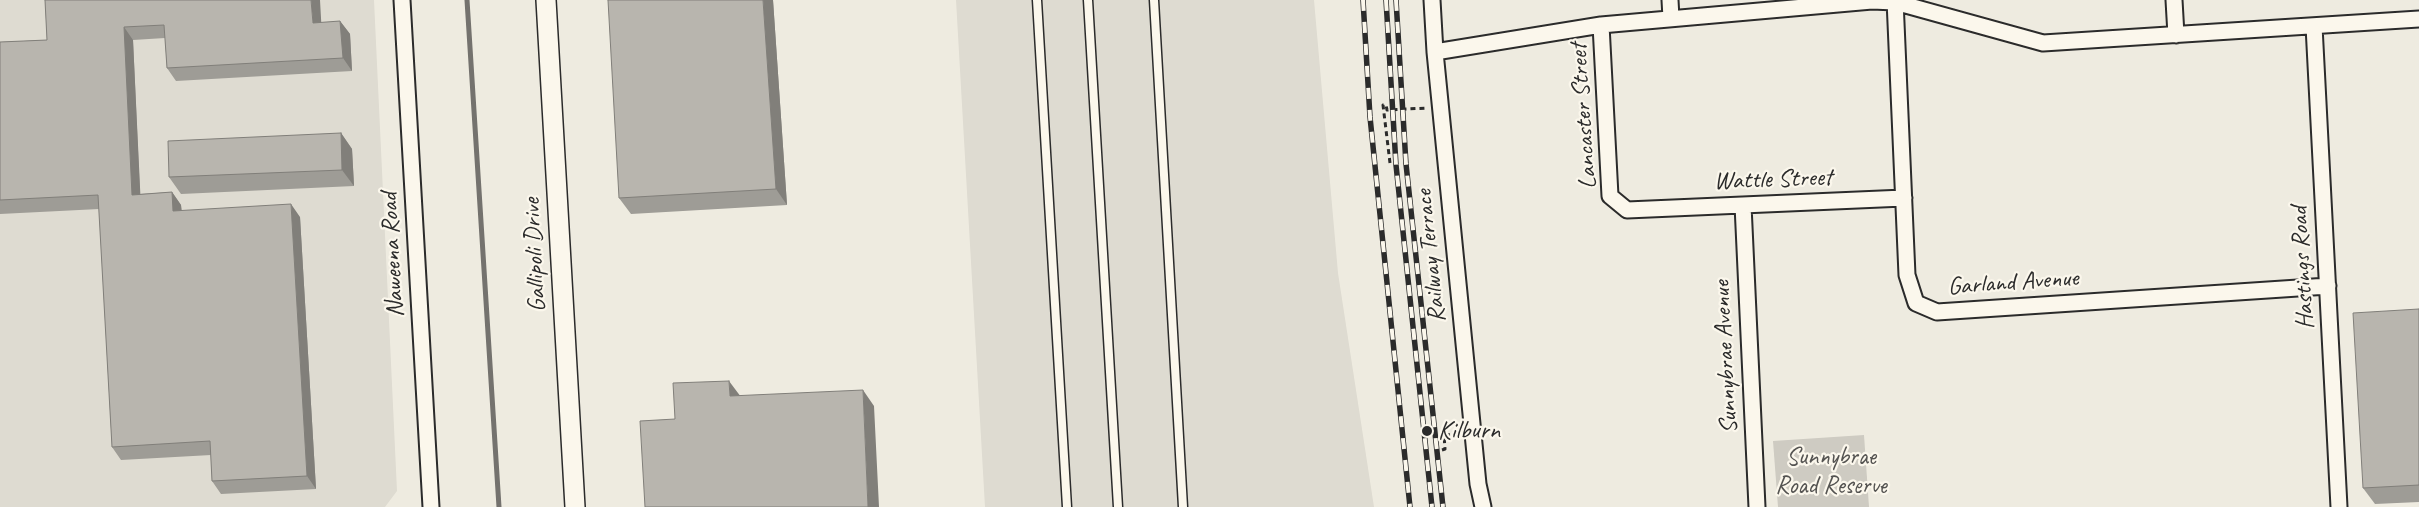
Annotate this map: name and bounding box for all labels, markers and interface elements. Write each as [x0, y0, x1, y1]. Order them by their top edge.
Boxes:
street label: Lancaster Street [1564, 42, 1604, 190]
street label: Wattle Street [1713, 163, 1833, 197]
street label: Railway Terrace [1409, 188, 1453, 324]
street label: Naweena Road [375, 192, 411, 318]
street label: Gallipoli Drive [517, 197, 553, 313]
street label: Hastings Road [2285, 206, 2321, 330]
street label: Garland Avenue [1947, 263, 2079, 303]
street label: Sunnybrae Avenue [1707, 280, 1745, 434]
place label: Kilburn [1438, 416, 1500, 446]
marker: Kilburn [1420, 424, 1434, 438]
park label: Sunnybrae Road Reserve [1775, 442, 1887, 501]

